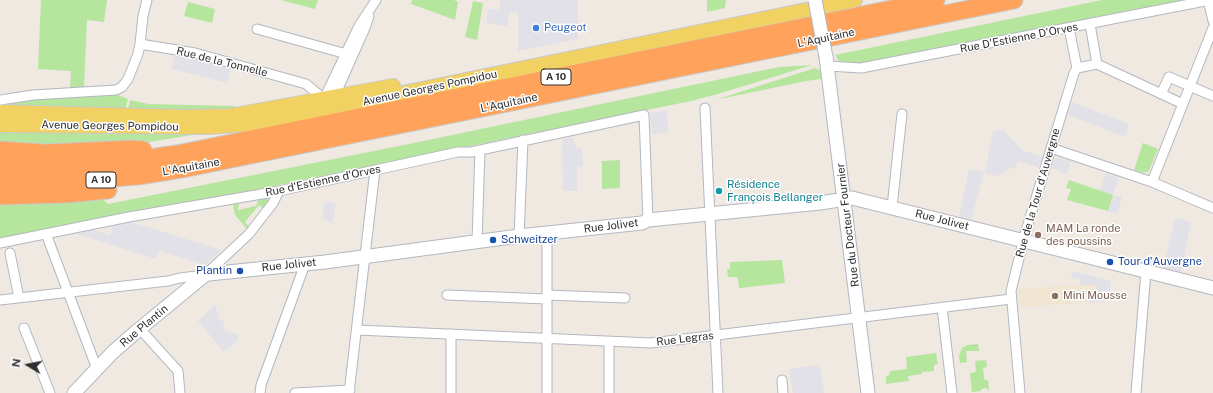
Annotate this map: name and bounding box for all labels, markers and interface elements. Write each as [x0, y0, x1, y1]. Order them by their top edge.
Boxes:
street label: Rue D'Estienne D'Orves [959, 20, 1079, 56]
place label: Peugeot [544, 21, 587, 35]
marker: Peugeot [531, 23, 541, 33]
street label: L'Aquitaine [796, 25, 856, 51]
street label: Rue de la Tonnelle [175, 44, 269, 80]
street label: Avenue Georges Pompidou [362, 67, 498, 109]
road number: A 10 [541, 69, 571, 85]
street label: L'Aquitaine [479, 90, 539, 116]
street label: Avenue Georges Pompidou [41, 118, 179, 134]
street label: Rue de la Tour d'Auvergne [1013, 127, 1063, 259]
street label: L'Aquitaine [161, 155, 221, 179]
street label: Rue d'Estienne d'Orves [264, 162, 382, 200]
street label: Rue du Docteur Fournier [834, 162, 862, 288]
road number: A 10 [86, 172, 116, 188]
place label: Résidence François Bellanger [727, 178, 823, 204]
marker: Résidence François Bellanger [714, 186, 724, 196]
street label: Rue Jolivet [914, 207, 970, 233]
street label: Rue Jolivet [583, 216, 639, 236]
place label: MAM La ronde des poussins [1046, 222, 1120, 248]
marker: MAM La ronde des poussins [1033, 230, 1043, 240]
place label: Schweitzer [501, 233, 558, 247]
marker: Schweitzer [488, 235, 498, 245]
place label: Tour d'Auvergne [1118, 255, 1202, 269]
street label: Rue Jolivet [261, 256, 317, 274]
marker: Tour d'Auvergne [1105, 257, 1115, 267]
place label: Plantin [196, 264, 232, 278]
marker: Plantin [235, 266, 245, 276]
place label: Mini Mousse [1063, 289, 1127, 303]
marker: Mini Mousse [1050, 291, 1060, 301]
street label: Rue Plantin [117, 302, 171, 350]
street label: Rue Legras [656, 329, 714, 349]
north arrow [8, 345, 48, 385]
text: N [10, 358, 23, 368]

